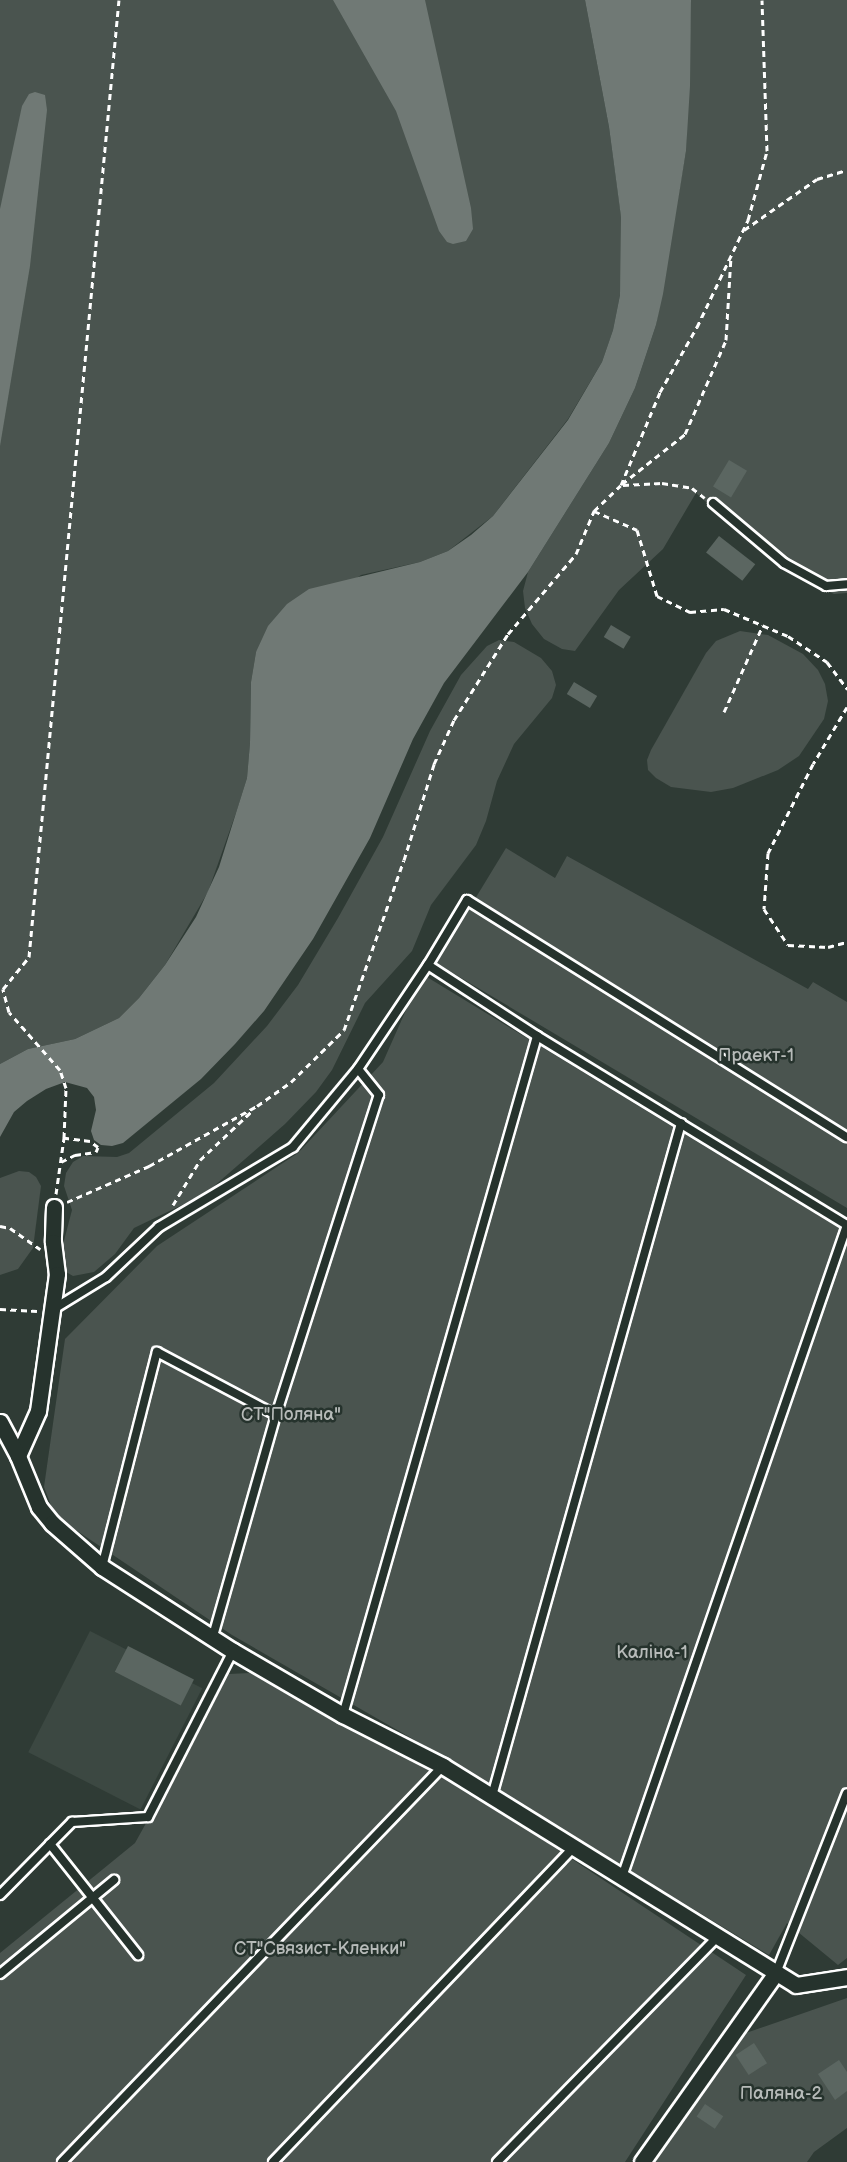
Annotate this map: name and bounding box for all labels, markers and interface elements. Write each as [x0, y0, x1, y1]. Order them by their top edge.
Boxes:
park label: Праект-1 [718, 1045, 794, 1067]
park label: СТ"Поляна" [241, 1404, 341, 1426]
park label: Каліна-1 [616, 1642, 688, 1664]
park label: СТ"Связист-Кленки" [234, 1938, 406, 1960]
park label: Паляна-2 [740, 2083, 822, 2105]

